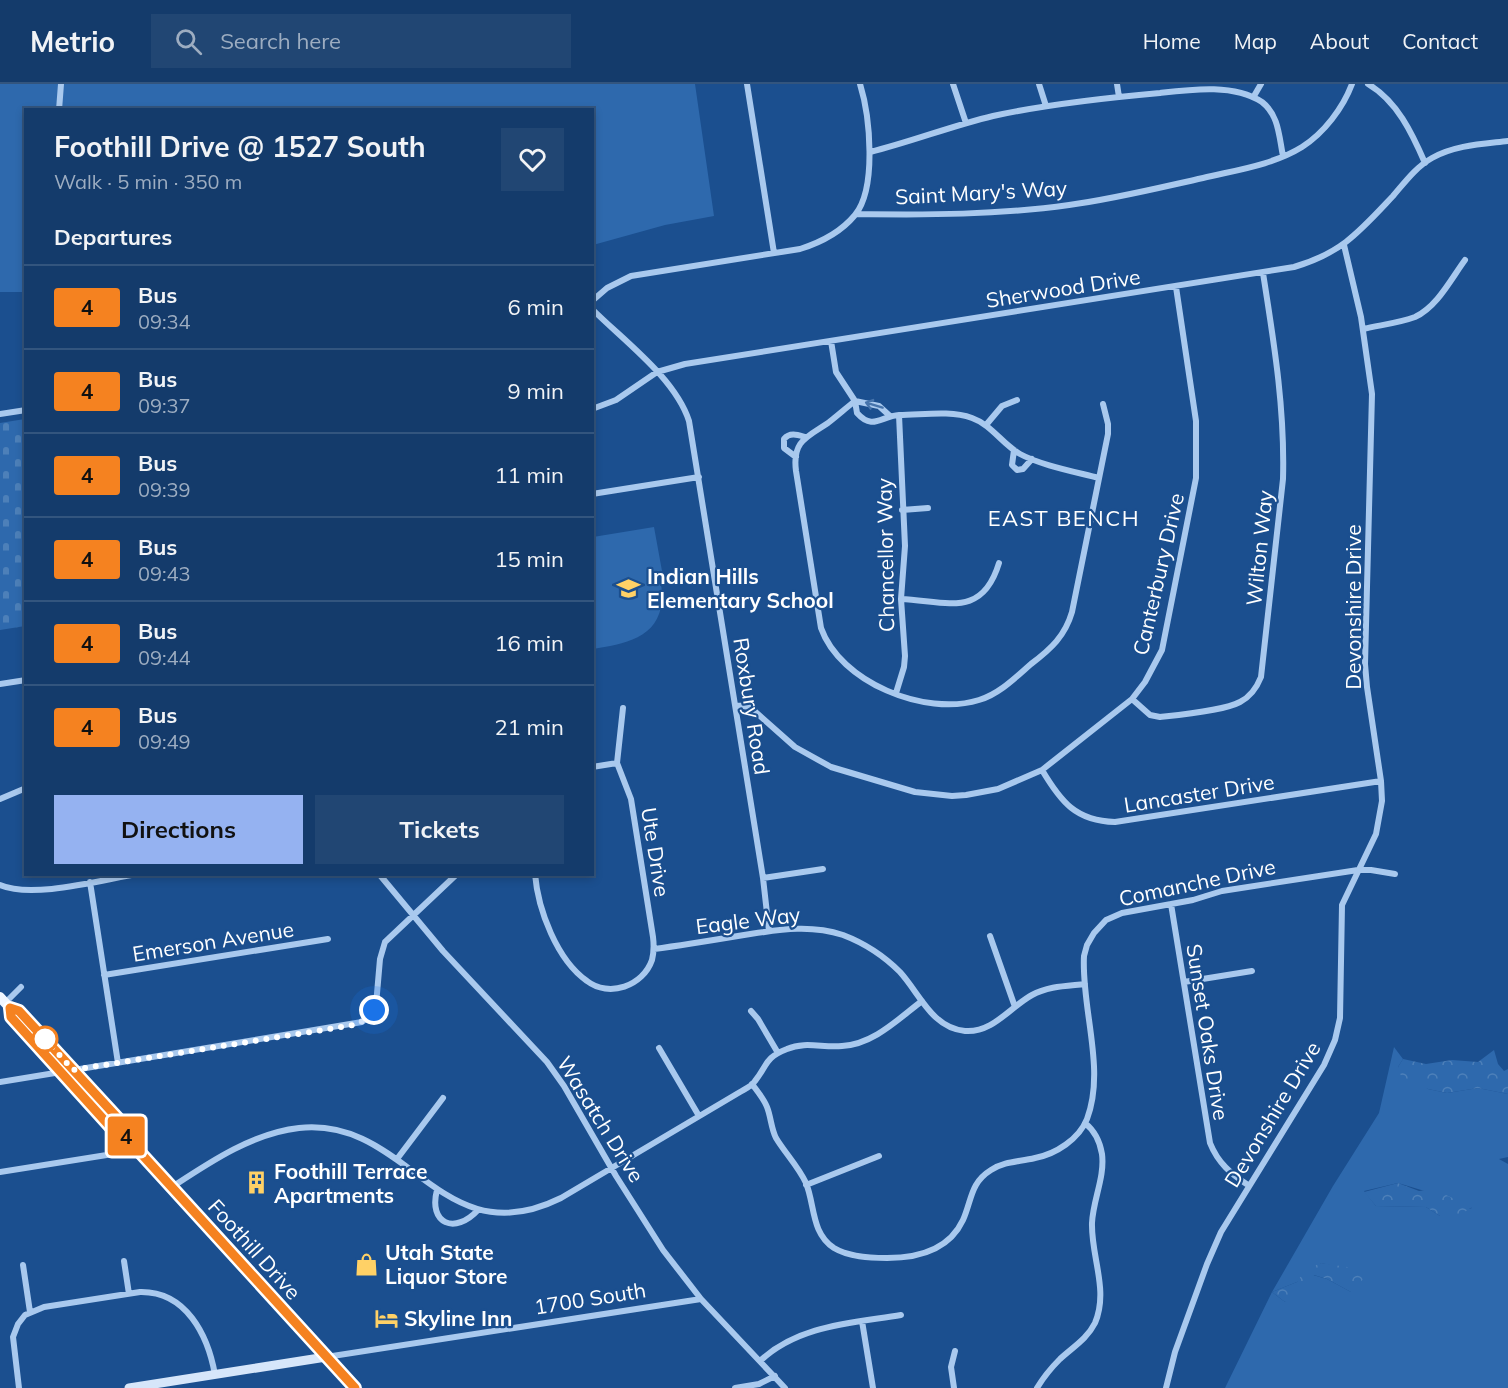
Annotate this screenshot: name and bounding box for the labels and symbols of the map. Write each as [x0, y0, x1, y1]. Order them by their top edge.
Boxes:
street label: Saint Mary's Way [894, 175, 1068, 209]
street label: Sherwood Drive [984, 263, 1142, 313]
one-way arrow [865, 399, 884, 410]
street label: Chancellor Way [871, 478, 899, 632]
street label: Wilton Way [1240, 489, 1278, 607]
street label: Canterbury Drive [1127, 490, 1189, 658]
district label: EAST BENCH [988, 504, 1140, 532]
street label: Devonshire Drive [1340, 524, 1366, 690]
place label: Indian Hills Elementary School [647, 563, 834, 613]
school or university icon: Indian Hills Elementary School [616, 575, 642, 601]
street label: Roxbury Road [728, 636, 776, 776]
street label: Lancaster Drive [1122, 768, 1276, 818]
street label: Ute Drive [636, 805, 676, 899]
street label: Comanche Drive [1116, 853, 1278, 911]
street label: Eagle Way [694, 901, 802, 939]
street label: Emerson Avenue [130, 915, 296, 967]
street label: Sunset Oaks Drive [1181, 942, 1235, 1122]
your location [359, 995, 389, 1025]
unlabelled marker [32, 1026, 58, 1052]
street label: Devonshire Drive [1218, 1037, 1326, 1191]
street label: Wasatch Drive [552, 1051, 650, 1187]
line badge: 4 [106, 1116, 146, 1156]
place label: Foothill Terrace Apartments [274, 1158, 427, 1208]
building icon: Foothill Terrace Apartments [243, 1170, 269, 1196]
street label: Foothill Drive [203, 1193, 307, 1305]
place label: Utah State Liquor Store [385, 1239, 508, 1289]
shop icon: Utah State Liquor Store [354, 1251, 380, 1277]
street label: 1700 South [532, 1276, 648, 1320]
hotel icon: Skyline Inn [373, 1305, 399, 1331]
place label: Skyline Inn [404, 1305, 512, 1331]

